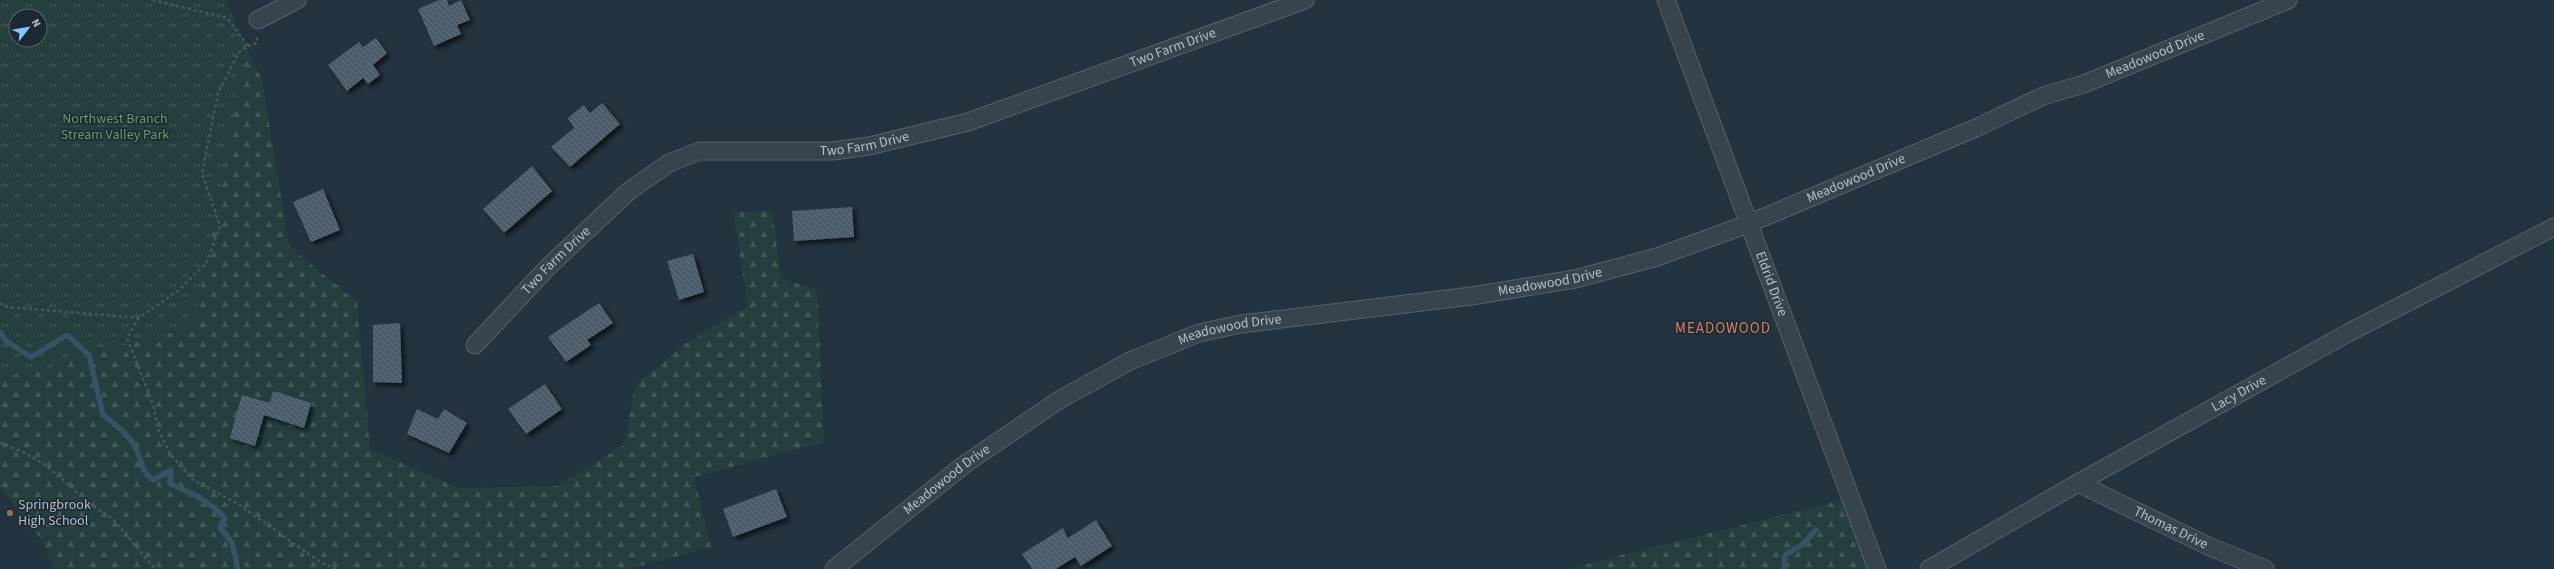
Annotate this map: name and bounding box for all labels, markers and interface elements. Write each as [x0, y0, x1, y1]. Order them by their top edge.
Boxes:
north arrow [8, 8, 48, 48]
text: N [28, 16, 44, 30]
street label: Two Farm Drive [1127, 23, 1219, 73]
street label: Meadowood Drive [2102, 25, 2208, 84]
park label: Northwest Branch Stream Valley Park [61, 109, 169, 145]
street label: Two Farm Drive [820, 127, 911, 161]
street label: Meadowood Drive [1803, 149, 1909, 208]
street label: Two Farm Drive [517, 222, 595, 299]
street label: Eldrid Drive [1750, 249, 1793, 320]
street label: Meadowood Drive [1497, 262, 1604, 301]
street label: Meadowood Drive [1175, 309, 1283, 350]
district label: MEADOWOOD [1675, 318, 1771, 339]
street label: Lacy Drive [2208, 370, 2270, 417]
street label: Meadowood Drive [899, 439, 995, 520]
place label: Springbrook High School [18, 495, 91, 531]
street label: Thomas Drive [2130, 501, 2211, 555]
marker: Springbrook High School [5, 508, 15, 518]

